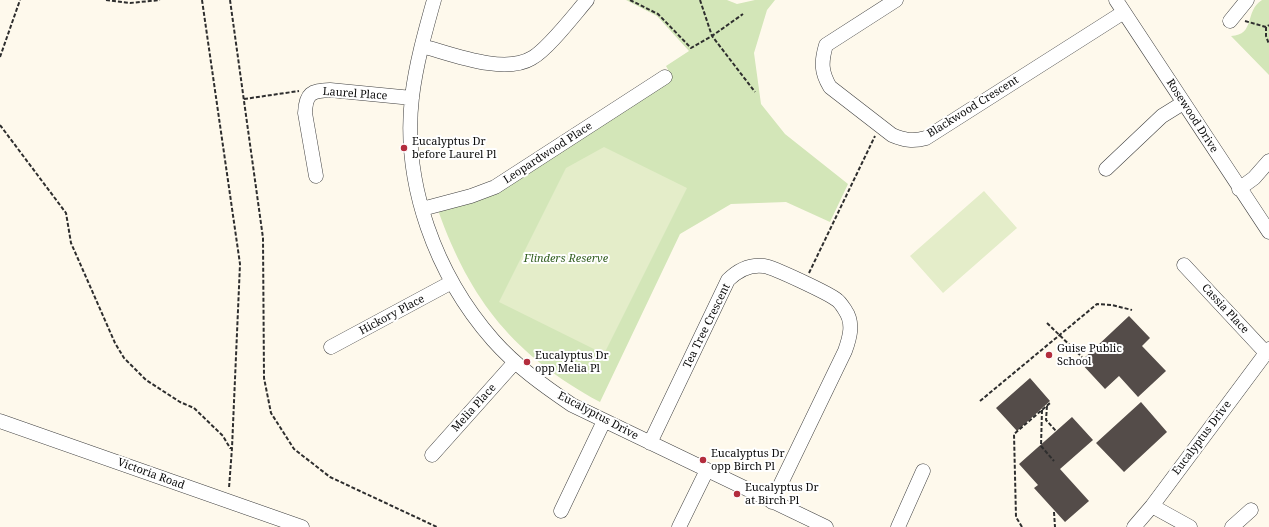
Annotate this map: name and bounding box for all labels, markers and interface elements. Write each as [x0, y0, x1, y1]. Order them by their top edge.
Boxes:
street label: Blackwood Crescent [925, 73, 1021, 141]
street label: Rosewood Drive [1163, 77, 1221, 155]
street label: Laurel Place [322, 85, 388, 103]
street label: Leopardwood Place [501, 119, 595, 187]
place label: Eucalyptus Dr before Laurel Pl [412, 135, 496, 161]
marker: Eucalyptus Dr before Laurel Pl [399, 143, 409, 153]
park label: Flinders Reserve [524, 252, 608, 266]
street label: Tea Tree Crescent [681, 281, 733, 371]
street label: Cassia Place [1199, 281, 1251, 337]
street label: Hickory Place [357, 292, 427, 338]
place label: Guise Public School [1057, 342, 1122, 368]
place label: Eucalyptus Dr opp Melia Pl [535, 349, 609, 375]
marker: Guise Public School [1044, 350, 1054, 360]
marker: Eucalyptus Dr opp Melia Pl [522, 357, 532, 367]
street label: Melia Place [449, 381, 499, 435]
street label: Eucalyptus Drive [555, 389, 641, 443]
street label: Eucalyptus Drive [1170, 398, 1234, 478]
place label: Eucalyptus Dr opp Birch Pl [711, 447, 785, 473]
marker: Eucalyptus Dr opp Birch Pl [698, 455, 708, 465]
street label: Victoria Road [115, 456, 187, 492]
place label: Eucalyptus Dr at Birch Pl [745, 481, 819, 507]
marker: Eucalyptus Dr at Birch Pl [732, 489, 742, 499]

